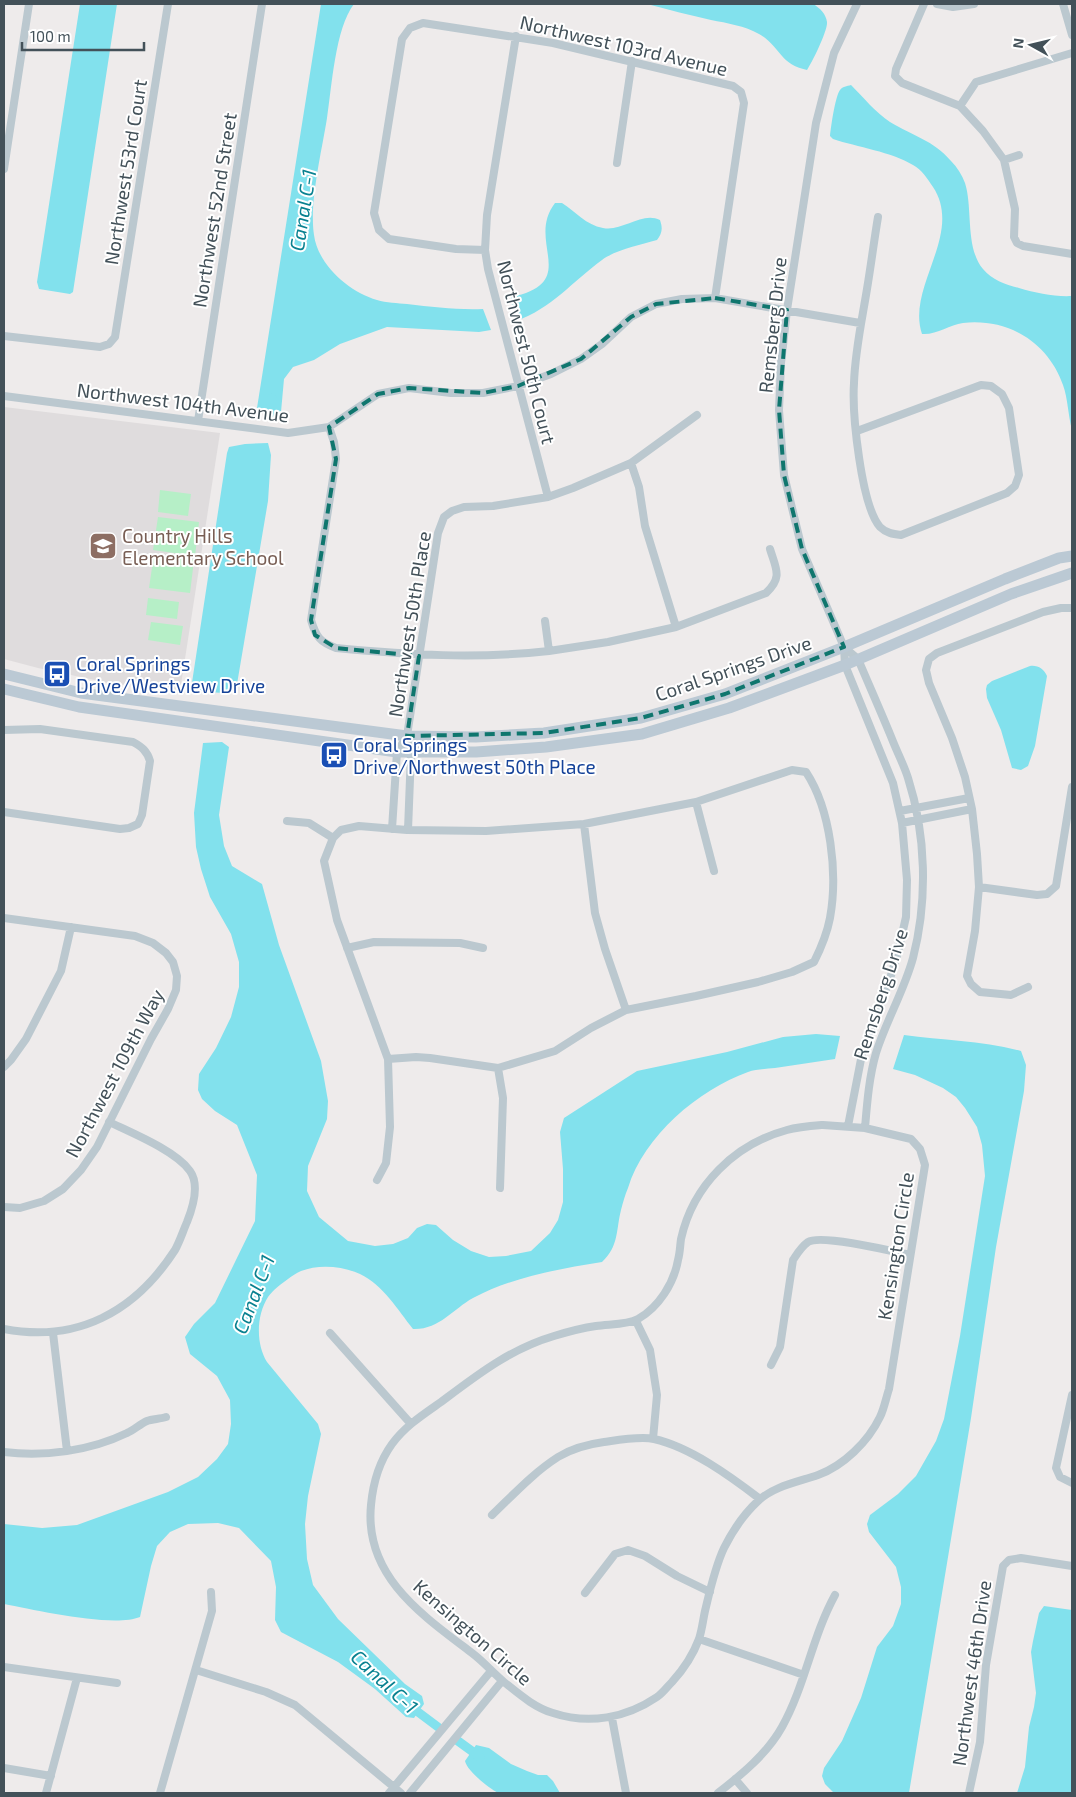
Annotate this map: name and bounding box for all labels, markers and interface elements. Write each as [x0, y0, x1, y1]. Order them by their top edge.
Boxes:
street label: Northwest 103rd Avenue [518, 10, 730, 80]
scale bar [22, 20, 145, 52]
north arrow [1006, 20, 1056, 70]
text: 100 m [30, 27, 71, 45]
text: N [1009, 37, 1027, 49]
street label: Northwest 53rd Court [99, 78, 151, 266]
street label: Northwest 52nd Street [187, 111, 241, 309]
water label: Canal C-1 [284, 167, 320, 253]
street label: Remsberg Drive [753, 256, 791, 394]
street label: Northwest 50th Court [493, 258, 561, 446]
street label: Northwest 104th Avenue [76, 378, 290, 426]
place label: Country Hills Elementary School [122, 524, 284, 569]
street label: Northwest 50th Place [383, 529, 435, 719]
school or university icon: Country Hills Elementary School [88, 531, 118, 561]
street label: Coral Springs Drive [652, 630, 814, 706]
place label: Coral Springs Drive/Westview Drive [76, 652, 265, 697]
bus stop icon: Coral Springs Drive/Westview Drive [42, 659, 72, 689]
place label: Coral Springs Drive/Northwest 50th Place [353, 733, 596, 778]
bus stop icon: Coral Springs Drive/Northwest 50th Place [319, 740, 349, 770]
street label: Remsberg Drive [848, 925, 912, 1063]
street label: Northwest 109th Way [60, 985, 168, 1161]
street label: Kensington Circle [872, 1170, 918, 1322]
water label: Canal C-1 [227, 1251, 279, 1337]
street label: Kensington Circle [409, 1574, 537, 1690]
street label: Northwest 46th Drive [947, 1579, 995, 1767]
water label: Canal C-1 [347, 1644, 423, 1718]

